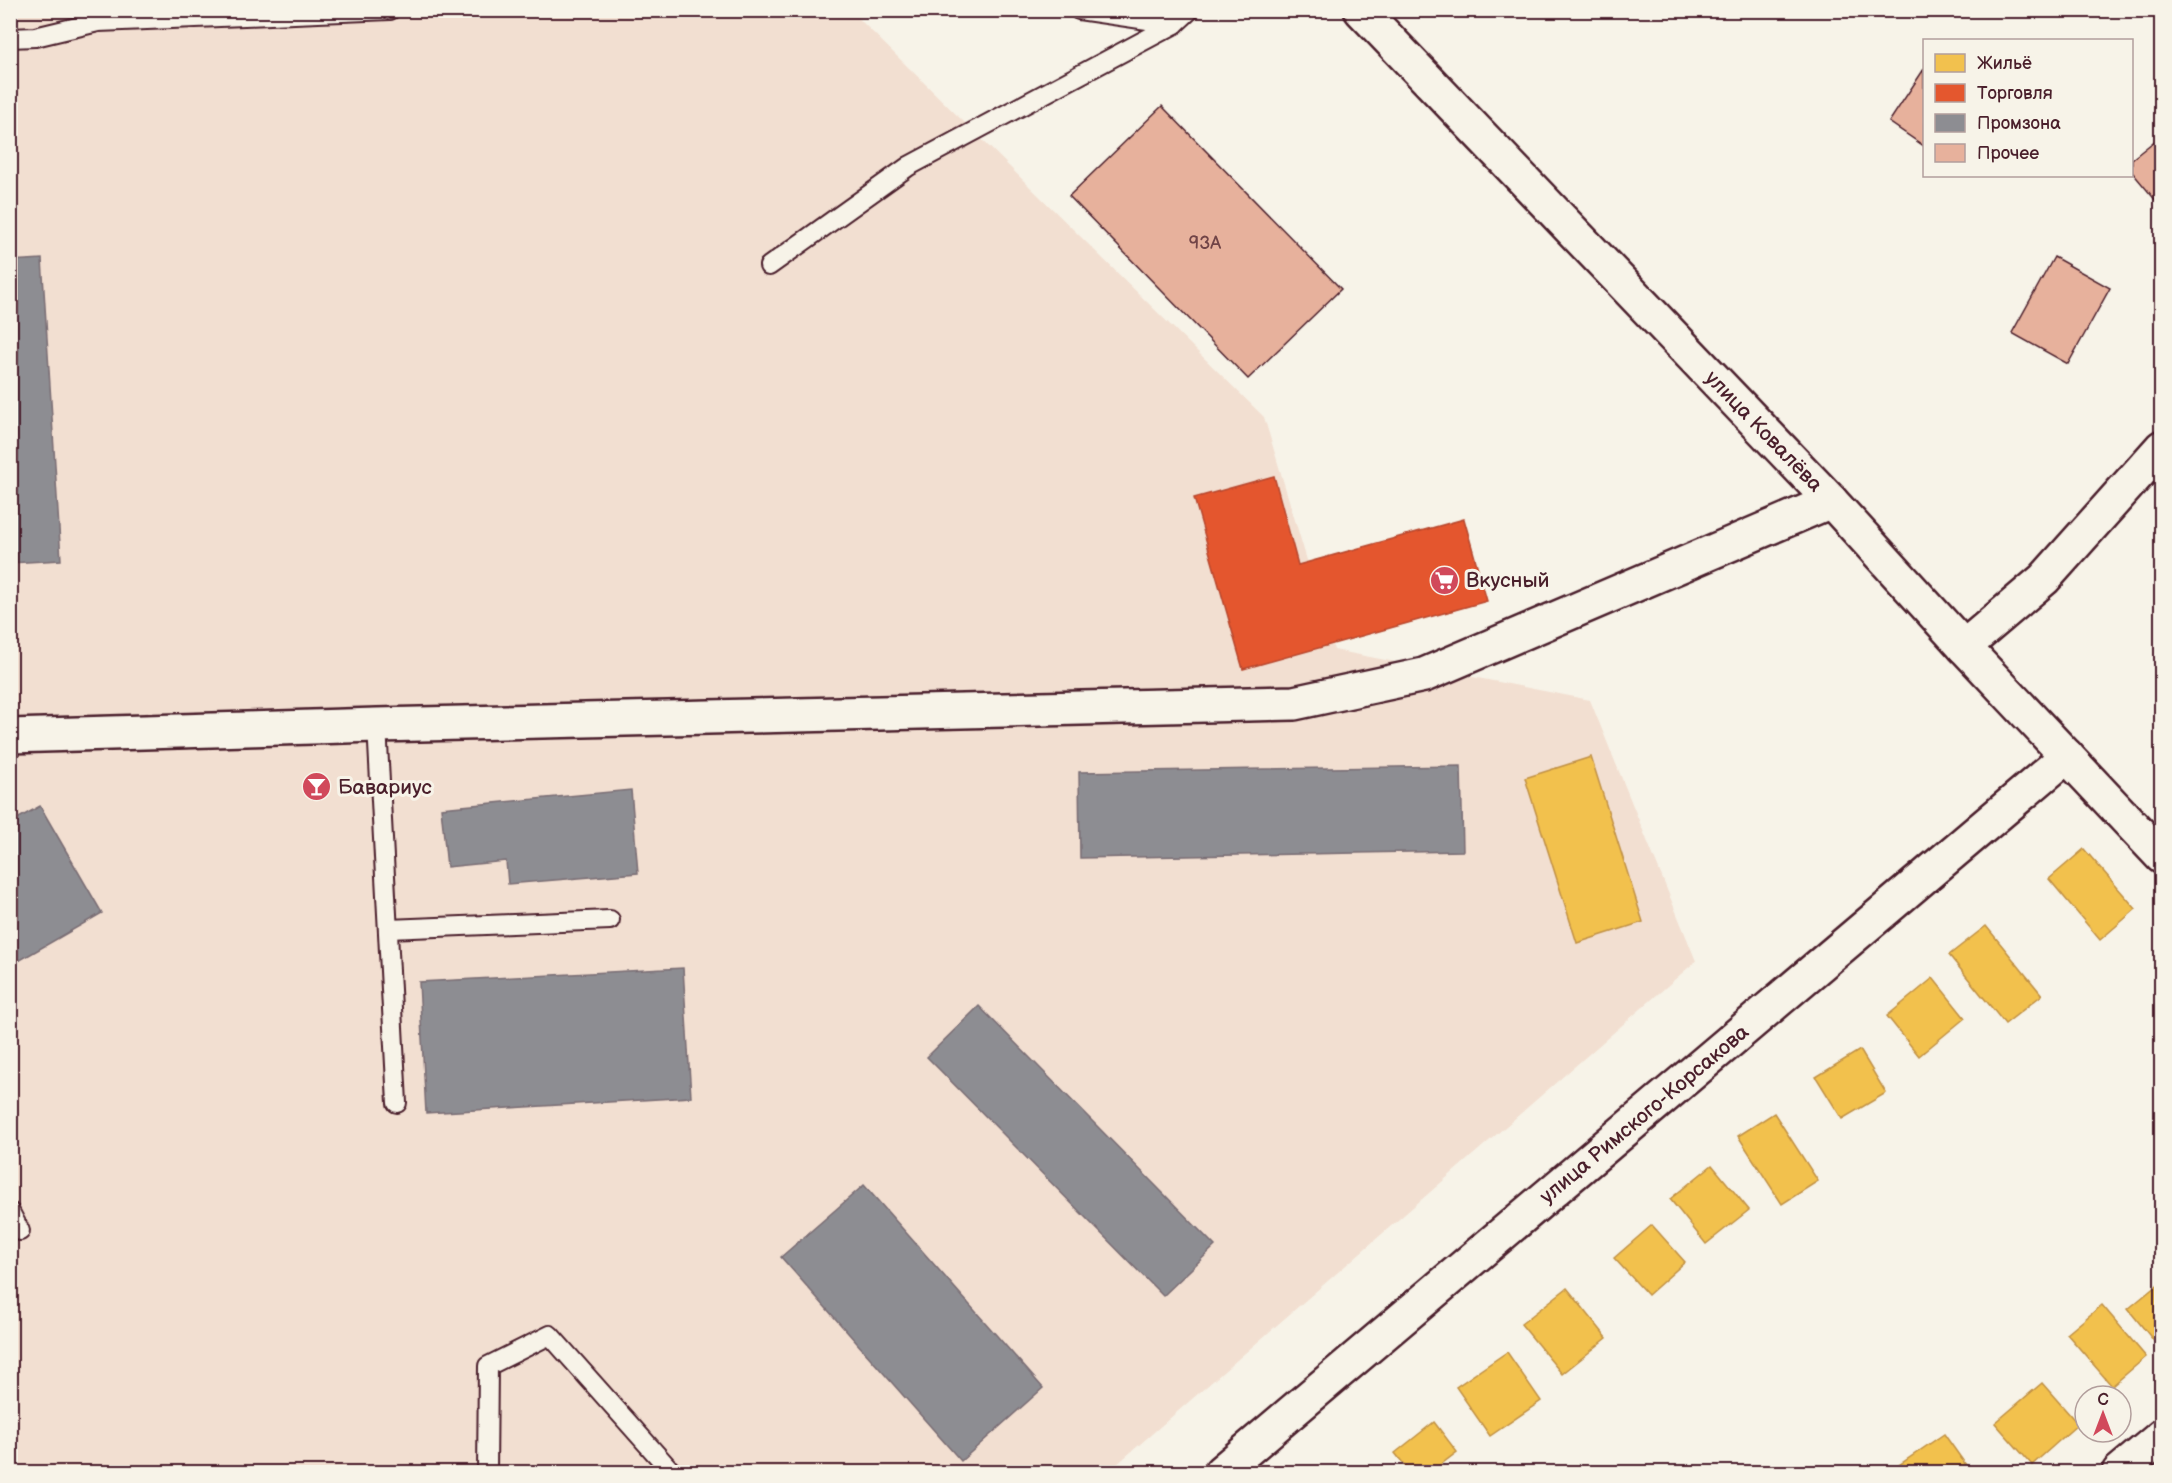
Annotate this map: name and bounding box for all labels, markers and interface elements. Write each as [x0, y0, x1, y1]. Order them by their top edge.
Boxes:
legend [1923, 39, 2133, 177]
text: Жильё [1977, 53, 2032, 74]
text: Торговля [1977, 83, 2053, 104]
text: Промзона [1977, 113, 2061, 134]
text: Прочее [1977, 143, 2039, 164]
house number: 93А [1189, 233, 1221, 254]
street label: улица Ковалёва [1700, 366, 1828, 497]
supermarket icon: Вкусный [1429, 564, 1461, 596]
place label: Вкусный [1466, 568, 1549, 593]
bar icon: Бавариус [301, 771, 333, 803]
place label: Бавариус [338, 775, 432, 800]
street label: улица Римского-Корсакова [1535, 1019, 1754, 1209]
north arrow [2073, 1384, 2133, 1444]
text: С [2097, 1391, 2109, 1410]

